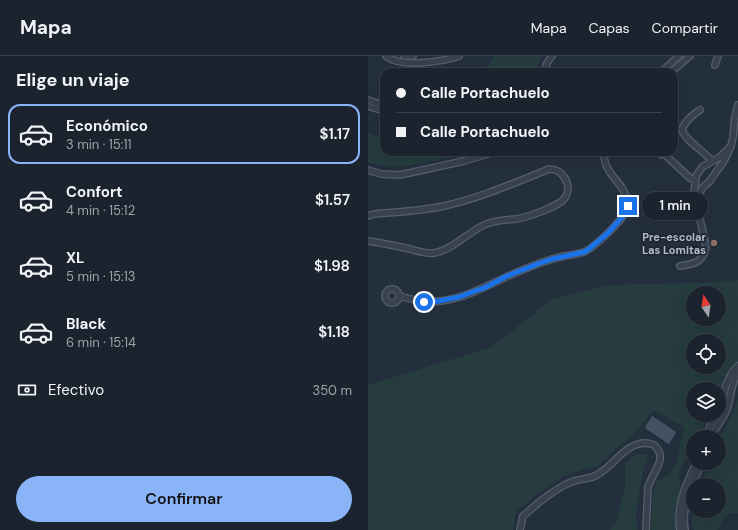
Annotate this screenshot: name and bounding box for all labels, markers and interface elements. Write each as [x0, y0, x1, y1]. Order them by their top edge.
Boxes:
text: Mapa [20, 15, 72, 40]
text: Mapa [531, 19, 567, 37]
text: Capas [589, 19, 630, 37]
text: Compartir [652, 19, 718, 37]
text: Elige un viaje [16, 68, 130, 92]
text: Calle Portachuelo [420, 83, 550, 103]
icon: car [18, 116, 54, 152]
text: Económico [66, 116, 148, 136]
text: Calle Portachuelo [420, 122, 550, 142]
text: $1.17 [319, 124, 350, 144]
text: 3 min · 15:11 [66, 136, 132, 153]
icon: car [18, 182, 54, 218]
text: Confort [66, 182, 123, 202]
text: $1.57 [315, 190, 350, 210]
callout: 1 min [642, 192, 708, 220]
route end [619, 197, 637, 215]
text: 1 min [659, 197, 691, 214]
text: 4 min · 15:12 [66, 202, 135, 219]
place label: Pre-escolar Las Lomitas [642, 230, 706, 257]
marker: Pre-escolar Las Lomitas [709, 238, 719, 248]
icon: car [18, 248, 54, 284]
text: XL [66, 248, 84, 268]
text: $1.98 [314, 256, 350, 276]
text: 5 min · 15:13 [66, 268, 135, 285]
north arrow [686, 286, 726, 326]
map controls [686, 286, 726, 518]
route start [415, 293, 433, 311]
icon: car [18, 314, 54, 350]
text: Black [66, 314, 106, 334]
text: $1.18 [318, 322, 350, 342]
text: 6 min · 15:14 [66, 334, 136, 351]
button: locate [686, 334, 726, 374]
icon: cash [16, 379, 38, 401]
text: Efectivo [48, 380, 104, 400]
text: 350 m [312, 382, 352, 399]
button: layers [686, 382, 726, 422]
button: + [686, 430, 726, 470]
button: Confirmar [16, 476, 352, 522]
button: − [686, 478, 726, 518]

